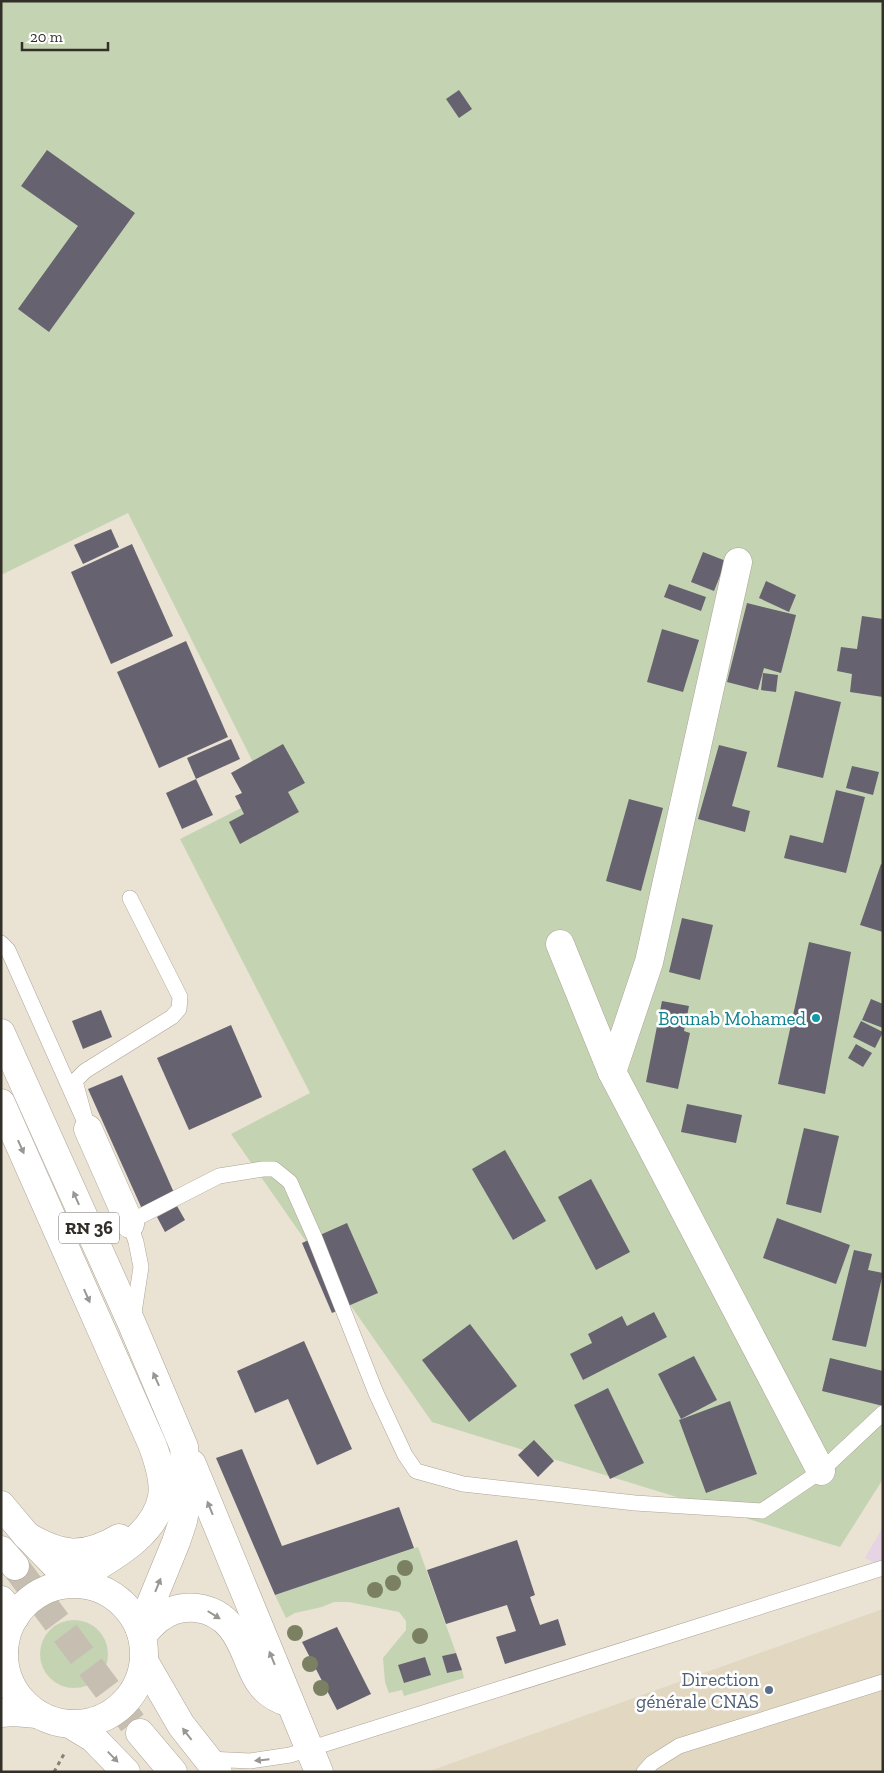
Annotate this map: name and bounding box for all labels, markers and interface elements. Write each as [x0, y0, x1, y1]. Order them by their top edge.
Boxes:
scale bar [22, 20, 109, 52]
text: 20 m [30, 28, 63, 46]
place label: Bounab Mohamed [658, 1007, 807, 1030]
marker: Bounab Mohamed [810, 1012, 822, 1024]
one-way arrow [17, 1140, 25, 1154]
one-way arrow [71, 1191, 79, 1205]
road number: RN 36 [59, 1212, 119, 1244]
one-way arrow [83, 1289, 91, 1303]
one-way arrow [152, 1372, 160, 1386]
one-way arrow [206, 1500, 214, 1515]
one-way arrow [155, 1578, 163, 1592]
one-way arrow [208, 1610, 221, 1619]
one-way arrow [268, 1650, 276, 1665]
place label: Direction générale CNAS [636, 1668, 759, 1713]
marker: Direction générale CNAS [763, 1684, 775, 1696]
one-way arrow [182, 1728, 193, 1741]
one-way arrow [107, 1751, 119, 1763]
one-way arrow [253, 1756, 269, 1764]

